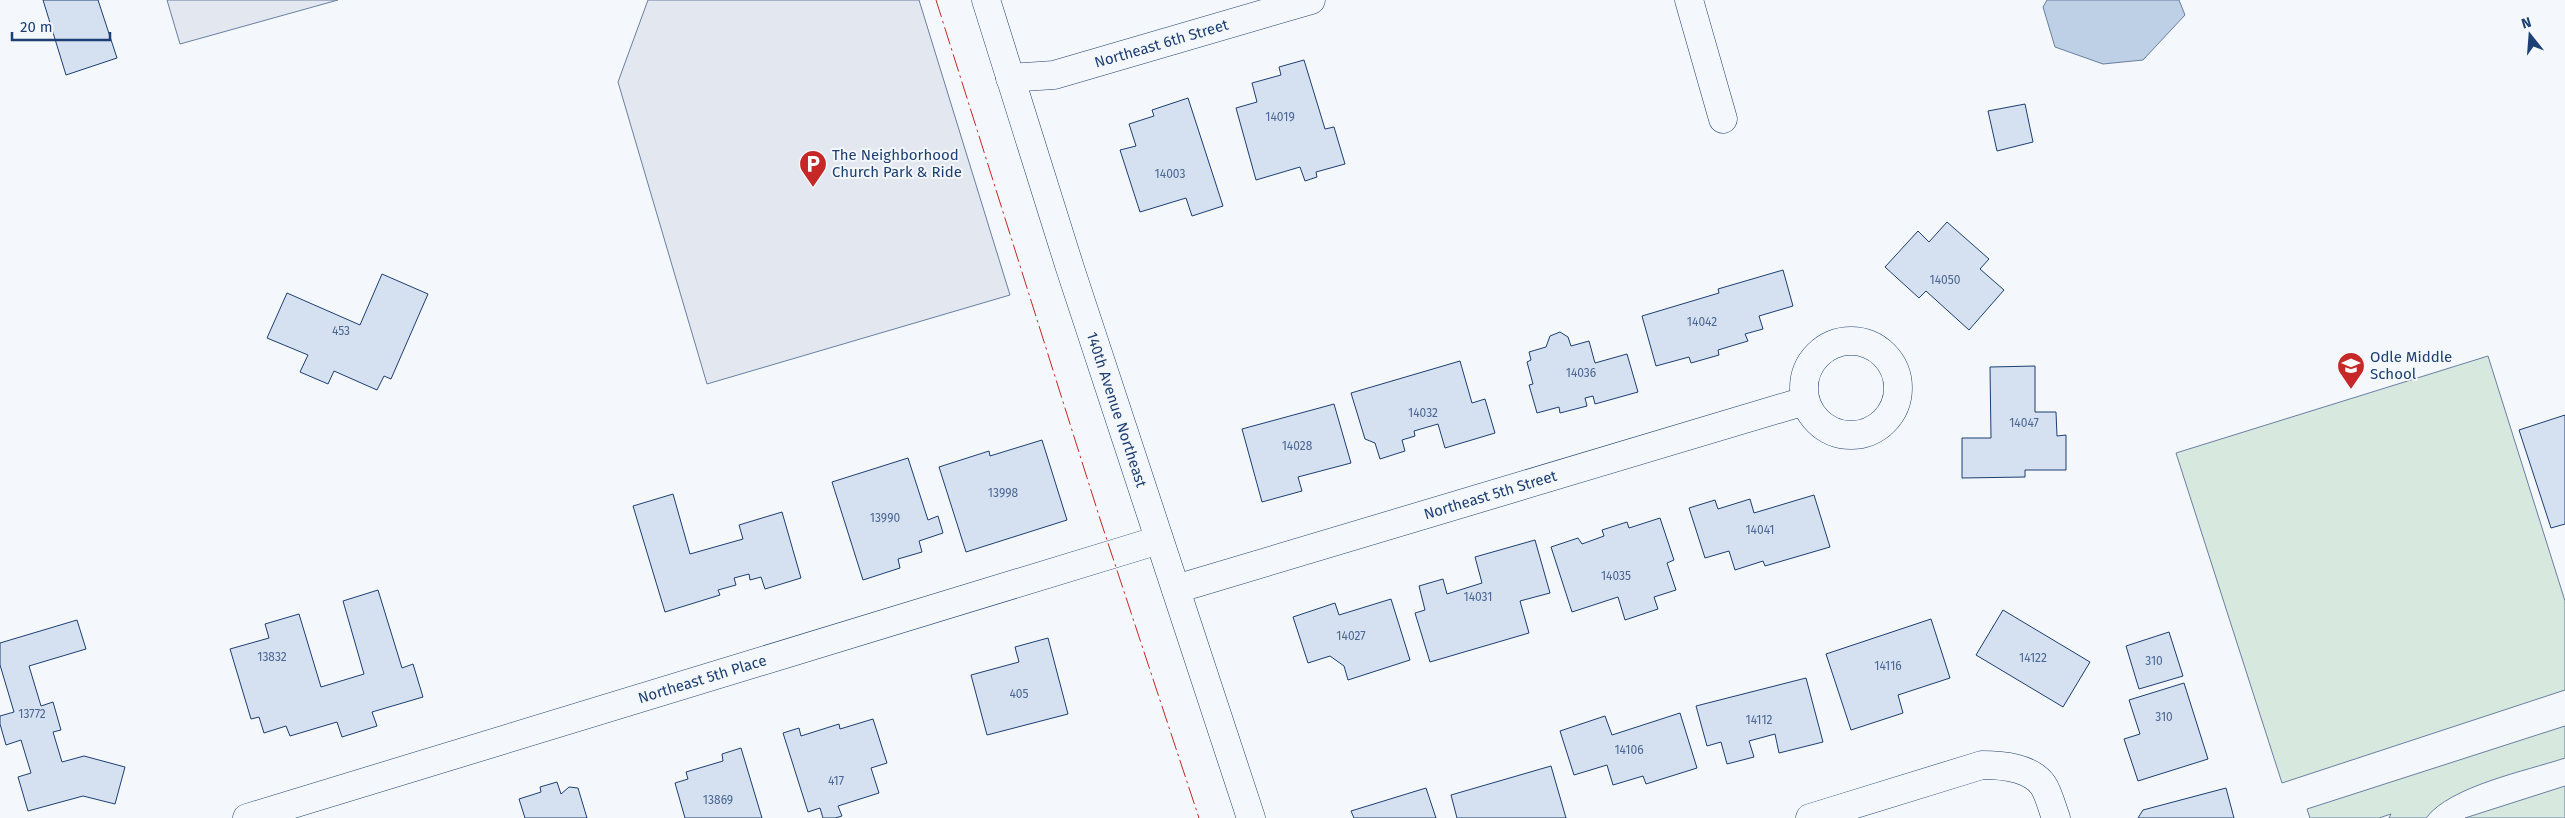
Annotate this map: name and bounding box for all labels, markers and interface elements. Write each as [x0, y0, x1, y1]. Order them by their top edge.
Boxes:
scale bar [12, 10, 110, 42]
north arrow [2505, 10, 2555, 60]
text: N [2519, 14, 2533, 33]
street label: Northeast 6th Street [1092, 15, 1231, 72]
text: 20 m [20, 18, 53, 36]
house number: 14019 [1265, 110, 1295, 124]
place label: The Neighborhood Church Park & Ride [832, 146, 962, 181]
parking icon: The Neighborhood Church Park & Ride [798, 149, 828, 188]
house number: 14003 [1155, 167, 1185, 181]
house number: 14050 [1930, 273, 1961, 287]
house number: 14042 [1687, 315, 1717, 329]
house number: 453 [332, 324, 350, 338]
street label: 140th Avenue Northeast [1083, 330, 1151, 490]
place label: Odle Middle School [2370, 348, 2452, 383]
school or university icon: Odle Middle School [2336, 351, 2366, 390]
house number: 14036 [1566, 366, 1596, 380]
house number: 14032 [1408, 406, 1438, 420]
house number: 14047 [2009, 416, 2039, 430]
house number: 14028 [1282, 439, 1313, 453]
street label: Northeast 5th Street [1422, 467, 1559, 523]
house number: 13998 [988, 486, 1019, 500]
house number: 13990 [870, 511, 900, 525]
house number: 14041 [1745, 523, 1775, 537]
house number: 14035 [1601, 569, 1631, 583]
house number: 14031 [1463, 590, 1493, 604]
house number: 14027 [1336, 629, 1366, 643]
house number: 13832 [257, 650, 287, 664]
street label: Northeast 5th Place [636, 651, 769, 707]
house number: 14122 [2019, 651, 2047, 665]
house number: 310 [2145, 654, 2163, 668]
house number: 14116 [1874, 659, 1902, 673]
house number: 405 [1009, 687, 1029, 701]
house number: 13772 [18, 707, 46, 721]
house number: 310 [2155, 710, 2173, 724]
house number: 14112 [1745, 713, 1773, 727]
house number: 14106 [1614, 743, 1644, 757]
house number: 417 [828, 774, 844, 788]
house number: 13869 [703, 793, 733, 807]

